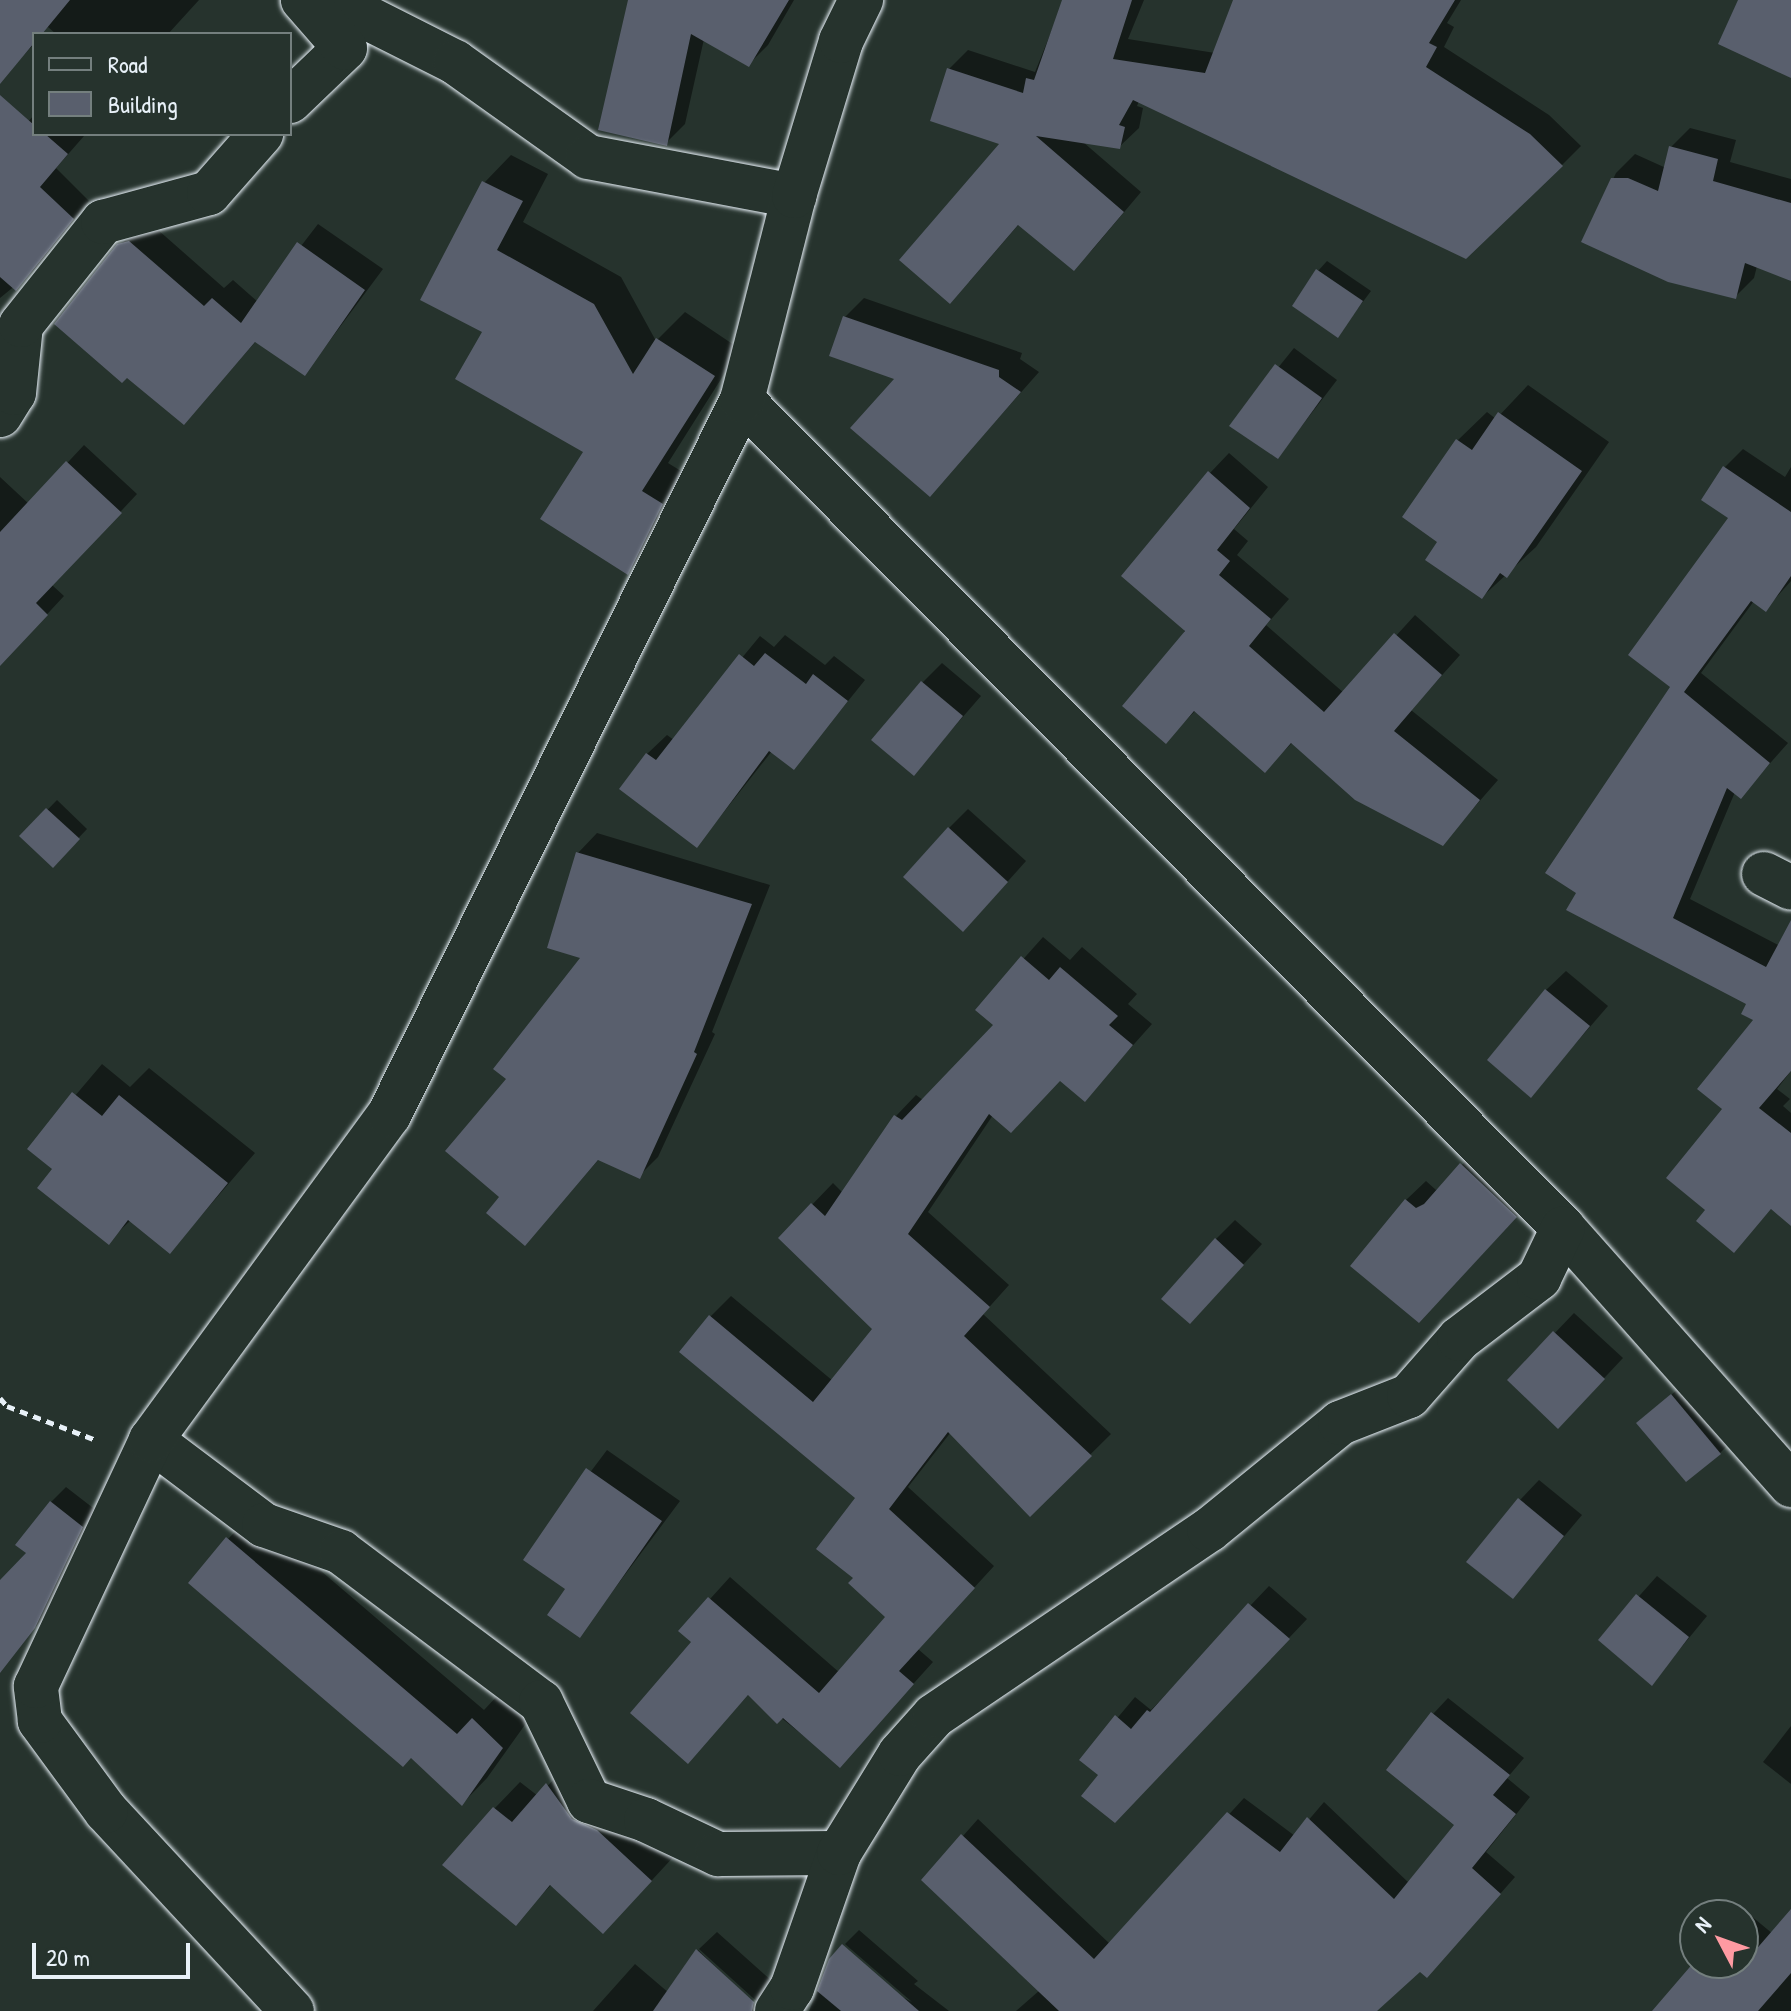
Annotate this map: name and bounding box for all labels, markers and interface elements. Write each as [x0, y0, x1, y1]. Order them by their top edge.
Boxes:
legend [32, 32, 292, 136]
text: Road [108, 48, 147, 80]
text: Building [108, 88, 178, 120]
north arrow [1679, 1899, 1759, 1979]
text: N [1687, 1910, 1718, 1939]
scale bar [36, 1927, 194, 1977]
text: 20 m [46, 1941, 90, 1973]

